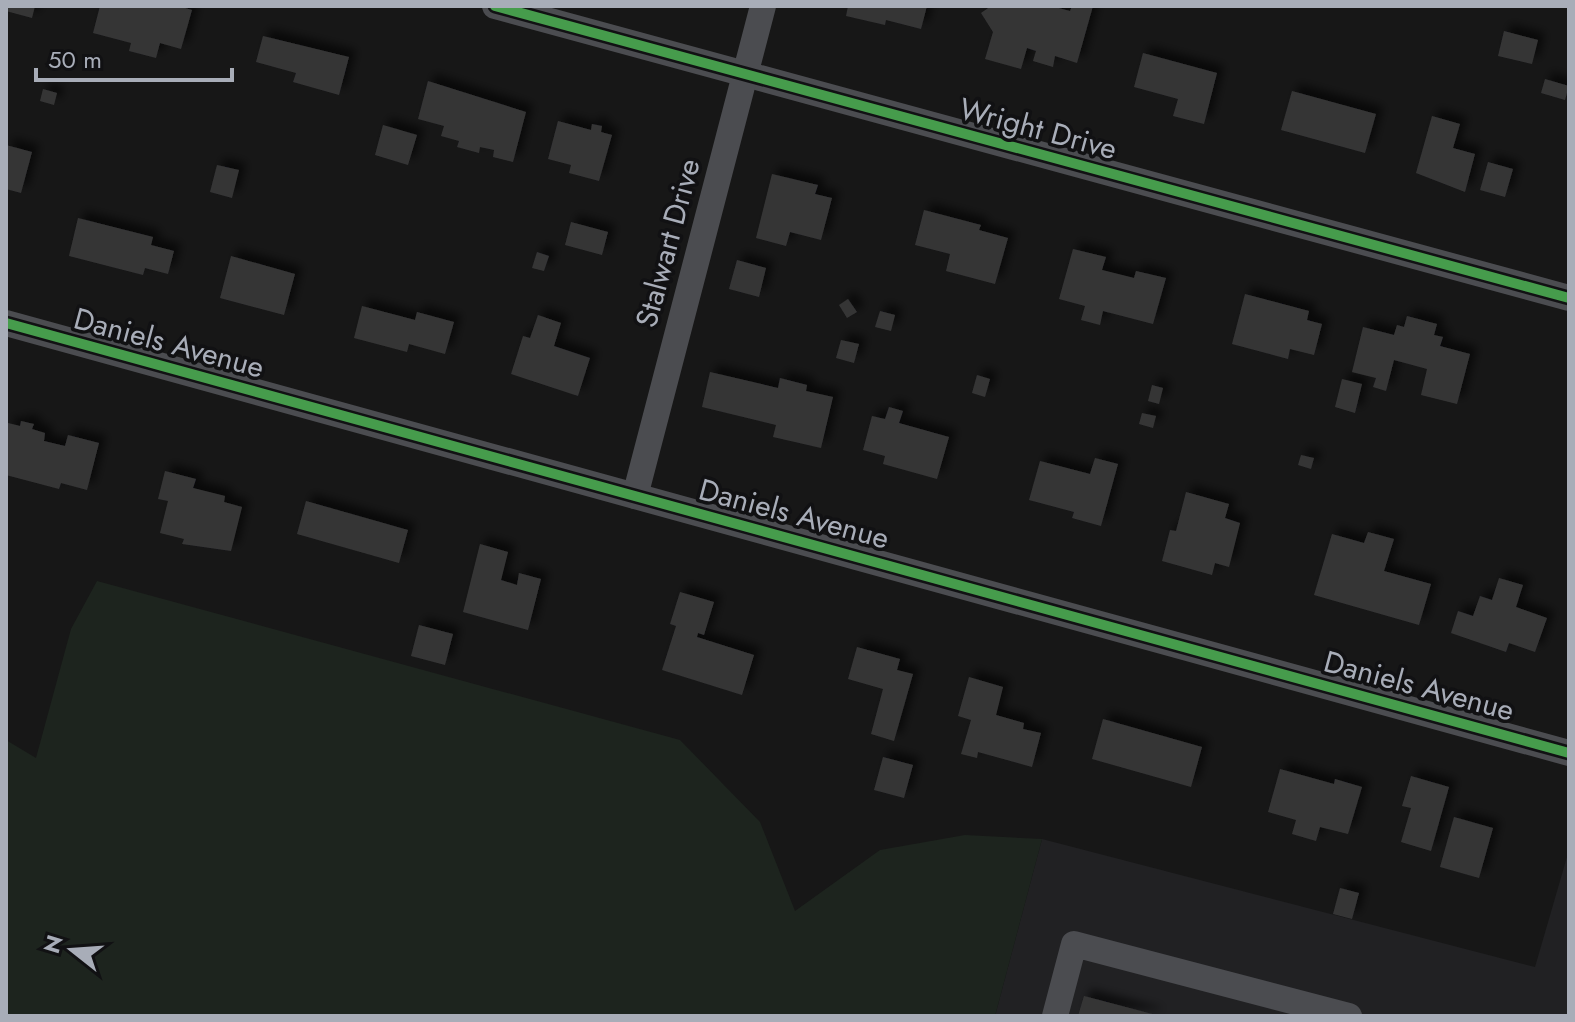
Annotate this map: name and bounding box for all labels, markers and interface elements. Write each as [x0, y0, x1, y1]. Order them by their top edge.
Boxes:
scale bar [36, 32, 232, 82]
text: 50 m [48, 42, 102, 77]
street label: Wright Drive [955, 87, 1122, 170]
street label: Stalwart Drive [624, 154, 711, 332]
street label: Daniels Avenue [69, 296, 269, 389]
street label: Daniels Avenue [694, 467, 894, 560]
street label: Daniels Avenue [1319, 639, 1519, 732]
north arrow [32, 910, 112, 990]
text: N [35, 931, 71, 957]

